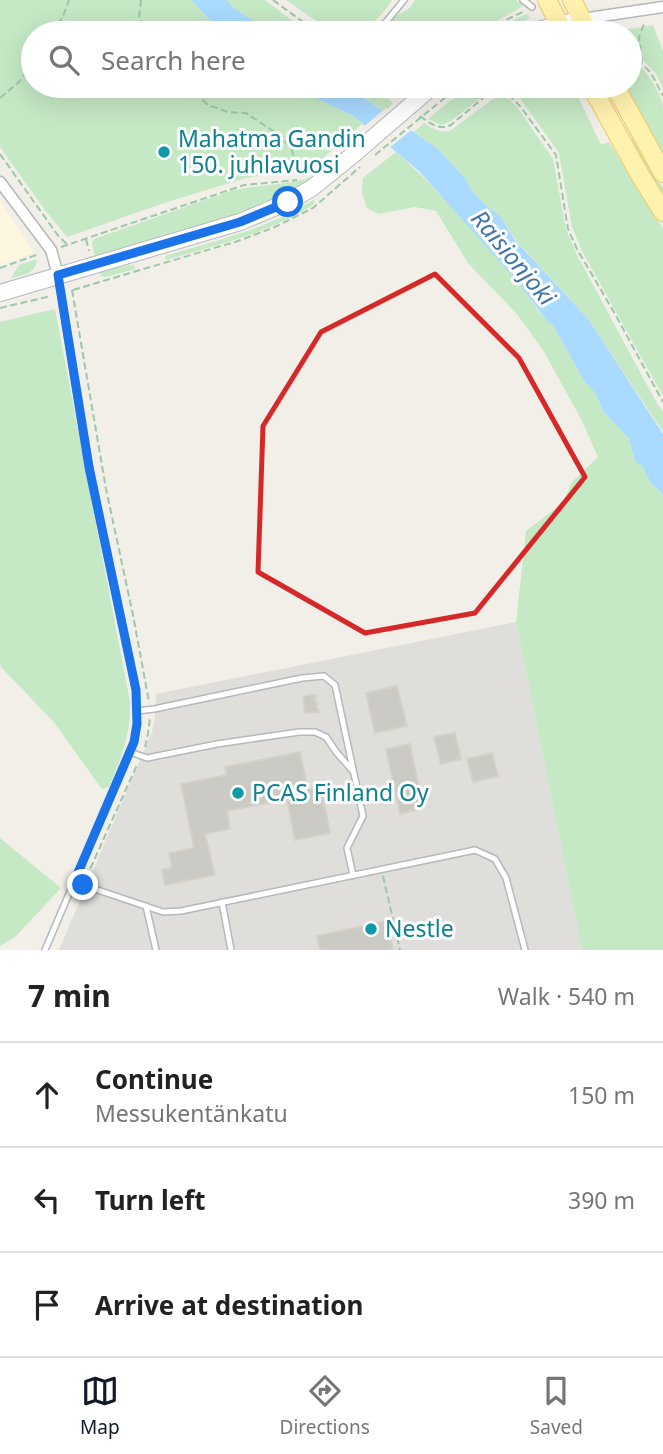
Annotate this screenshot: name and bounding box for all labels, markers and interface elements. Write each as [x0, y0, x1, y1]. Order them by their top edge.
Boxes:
search box [21, 21, 642, 98]
icon: search [45, 41, 83, 79]
text: Search here [101, 42, 246, 78]
place label: Mahatma Gandin 150. juhlavuosi [178, 122, 366, 180]
marker: Mahatma Gandin 150. juhlavuosi [156, 144, 172, 160]
route start [272, 186, 303, 217]
water label: Raisionjoki [464, 202, 564, 312]
place label: PCAS Finland Oy [252, 776, 429, 808]
marker: PCAS Finland Oy [230, 785, 246, 801]
route end [67, 869, 98, 900]
place label: Nestle [385, 912, 454, 944]
marker: Nestle [363, 921, 379, 937]
text: 7 min [28, 975, 111, 1016]
text: Walk · 540 m [498, 980, 635, 1012]
text: Continue [95, 1061, 213, 1097]
icon: ahead [28, 1076, 66, 1114]
text: 150 m [568, 1079, 635, 1111]
text: Messukentänkatu [95, 1097, 288, 1129]
icon: left [28, 1181, 66, 1219]
text: Turn left [95, 1182, 206, 1218]
text: 390 m [568, 1184, 635, 1216]
icon: arrive [28, 1286, 66, 1324]
text: Arrive at destination [95, 1287, 364, 1323]
tab: Map [80, 1372, 120, 1440]
tab: Directions [280, 1372, 370, 1440]
tab: Saved [530, 1372, 583, 1440]

